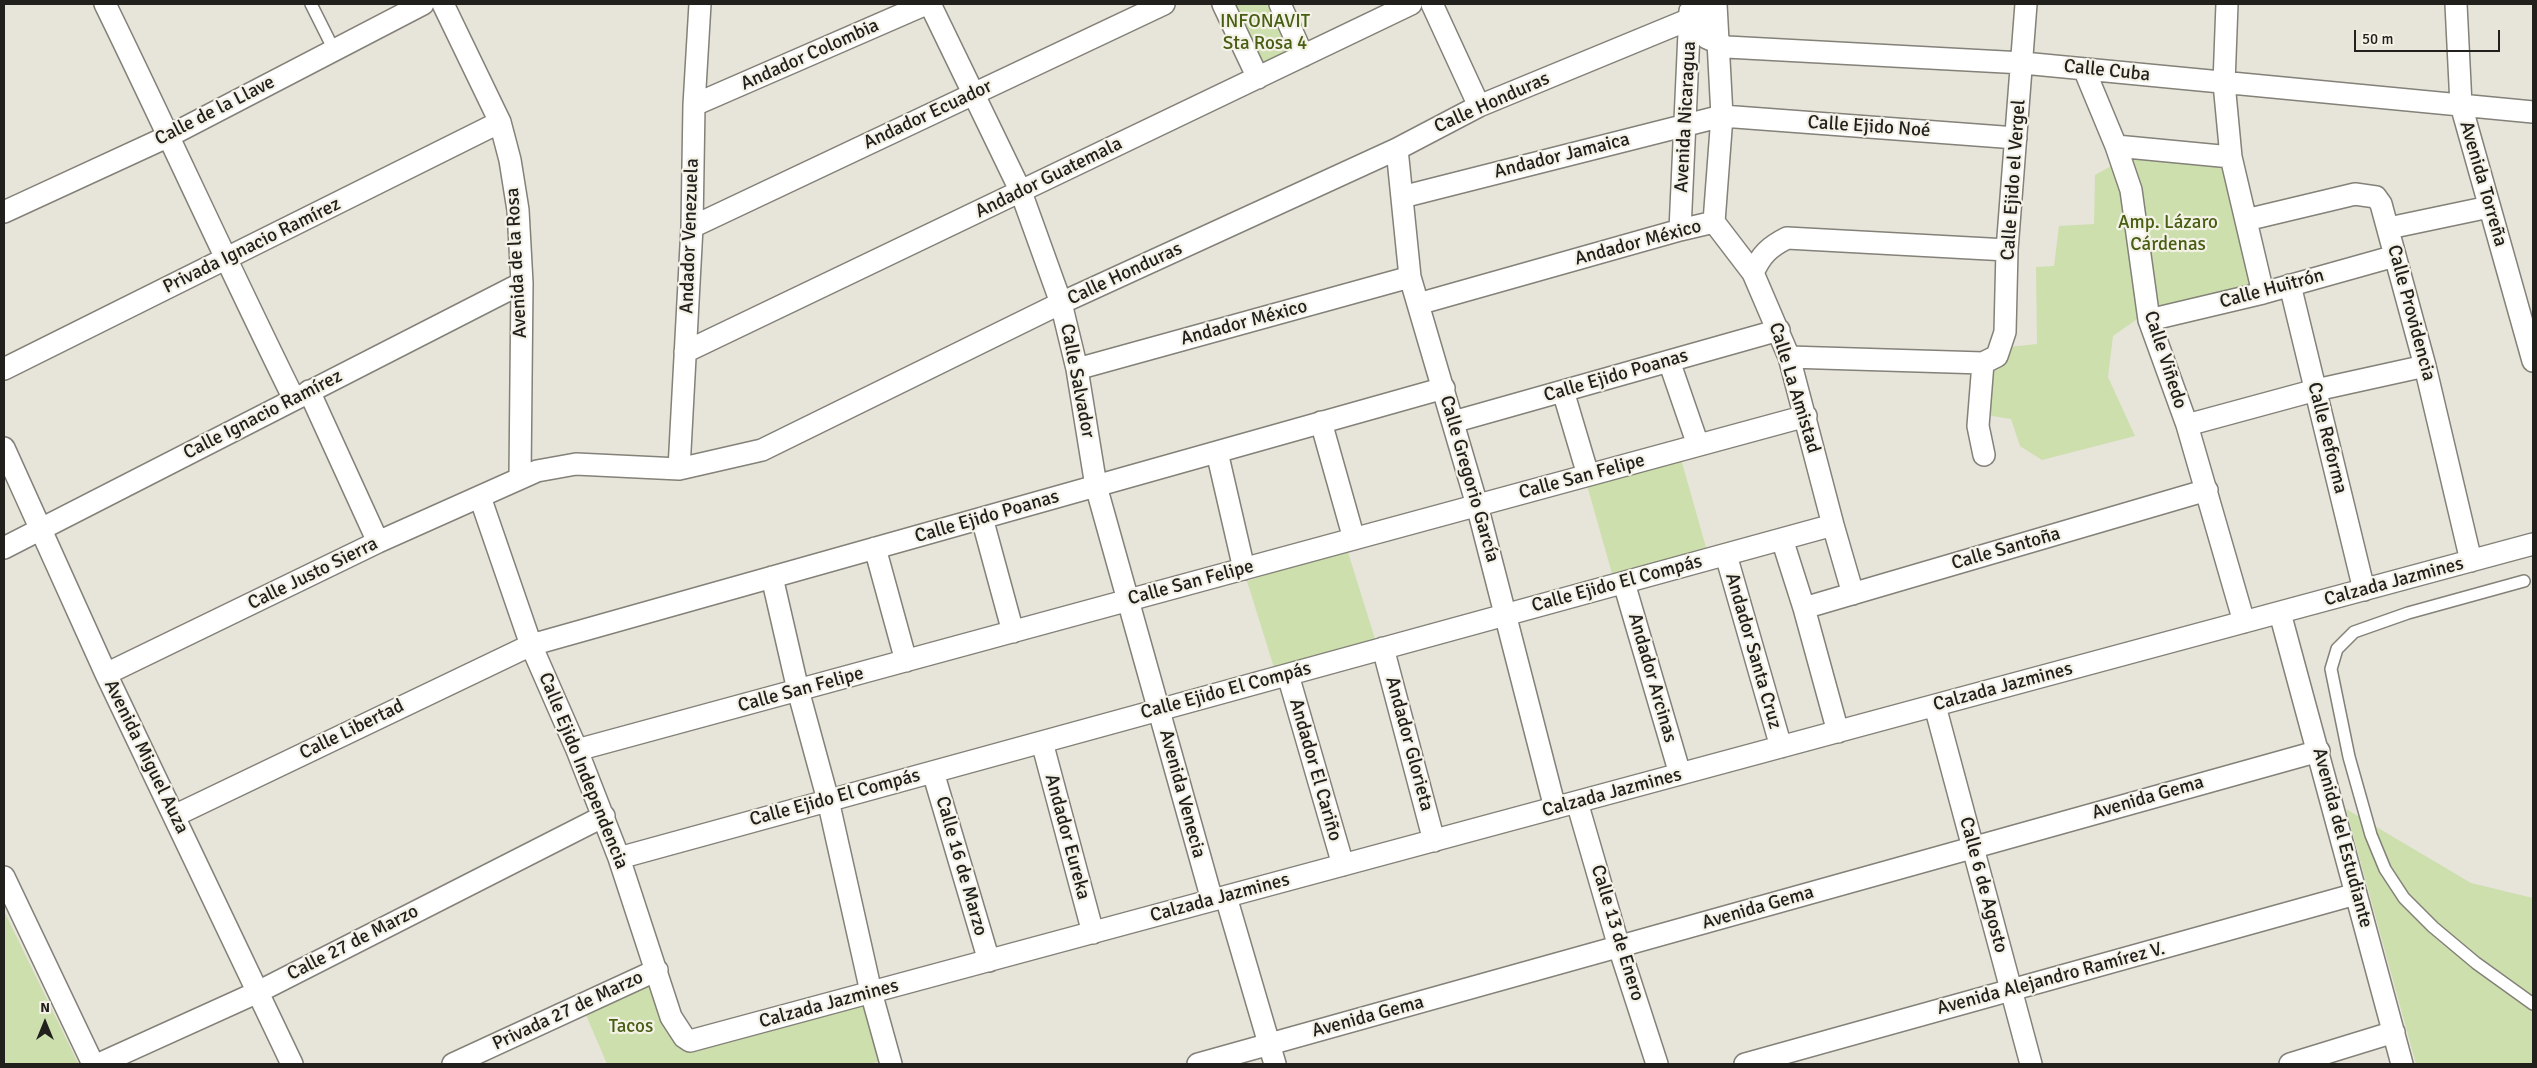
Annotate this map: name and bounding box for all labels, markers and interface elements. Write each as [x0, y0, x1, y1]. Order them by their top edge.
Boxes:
park label: INFONAVIT Sta Rosa 4 [1220, 11, 1310, 55]
street label: Andador Colombia [737, 14, 883, 96]
scale bar [2357, 20, 2503, 52]
text: 50 m [2362, 30, 2393, 48]
street label: Avenida Nicaragua [1671, 41, 1701, 193]
street label: Calle Cuba [2063, 55, 2151, 87]
street label: Calle Honduras [1431, 67, 1553, 139]
street label: Calle de la Llave [151, 71, 279, 151]
street label: Andador Ecuador [860, 75, 996, 155]
street label: Calle Ejido el Vergel [1997, 99, 2031, 261]
street label: Calle Ejido Noé [1807, 111, 1931, 143]
street label: Avenida Torreña [2454, 119, 2512, 249]
street label: Andador Jamaica [1492, 128, 1632, 184]
street label: Andador Guatemala [972, 133, 1126, 223]
street label: Andador Venezuela [676, 158, 704, 314]
street label: Avenida de la Rosa [502, 187, 532, 339]
street label: Privada Ignacio Ramírez [160, 193, 344, 299]
park label: Amp. Lázaro Cárdenas [2118, 212, 2218, 256]
street label: Andador México [1572, 215, 1704, 271]
street label: Calle Honduras [1064, 238, 1186, 310]
street label: Calle Providencia [2382, 243, 2440, 383]
street label: Calle Huitrón [2217, 264, 2327, 314]
street label: Andador México [1178, 295, 1310, 351]
street label: Calle Viñedo [2139, 308, 2191, 412]
street label: Calle La Amistad [1763, 320, 1825, 456]
street label: Calle Salvador [1055, 322, 1099, 440]
street label: Calle Ejido Poanas [1541, 345, 1691, 407]
street label: Calle Ignacio Ramírez [180, 365, 346, 465]
street label: Calle Reforma [2302, 380, 2352, 496]
street label: Calle Gregorio García [1434, 393, 1504, 565]
street label: Calle San Felipe [1517, 449, 1647, 505]
street label: Calle Ejido Poanas [912, 486, 1062, 548]
street label: Calle Santoña [1949, 523, 2063, 575]
street label: Calle Justo Sierra [244, 533, 382, 615]
street label: Calle Ejido El Compás [1529, 550, 1705, 618]
street label: Calzada Jazmines [2322, 552, 2466, 612]
street label: Calle San Felipe [1126, 555, 1256, 611]
street label: Andador Santa Cruz [1720, 570, 1786, 732]
street label: Andador Arcinas [1623, 611, 1681, 745]
street label: Calle Ejido El Compás [1138, 657, 1314, 725]
street label: Calzada Jazmines [1931, 657, 2075, 717]
street label: Calle San Felipe [736, 662, 866, 718]
street label: Calle Ejido Independencia [533, 669, 633, 873]
street label: Andador Glorieta [1380, 674, 1438, 814]
street label: Avenida Miguel Auza [99, 676, 193, 838]
street label: Calle Libertad [296, 695, 408, 765]
street label: Andador El Cariño [1284, 696, 1346, 844]
street label: Avenida Venecia [1154, 727, 1210, 861]
street label: Avenida del Estudiante [2307, 746, 2377, 930]
street label: Calzada Jazmines [1540, 763, 1684, 823]
street label: Calle Ejido El Compás [747, 764, 923, 832]
street label: Avenida Gema [2090, 771, 2206, 825]
street label: Andador Eureka [1039, 772, 1095, 902]
street label: Calle 16 de Marzo [930, 794, 992, 938]
street label: Calle 6 de Agosto [1954, 815, 2012, 955]
street label: Calle 13 de Enero [1585, 862, 1649, 1004]
street label: Calzada Jazmines [1148, 868, 1292, 928]
street label: Avenida Gema [1700, 881, 1816, 935]
street label: Calle 27 de Marzo [284, 900, 422, 986]
street label: Avenida Alejandro Ramírez V. [1934, 938, 2168, 1020]
street label: Privada 27 de Marzo [489, 966, 647, 1056]
street label: Calzada Jazmines [757, 974, 901, 1034]
street label: Avenida Gema [1309, 991, 1427, 1043]
north arrow [20, 998, 70, 1048]
text: N [40, 999, 50, 1016]
park label: Tacos [609, 1016, 653, 1038]

